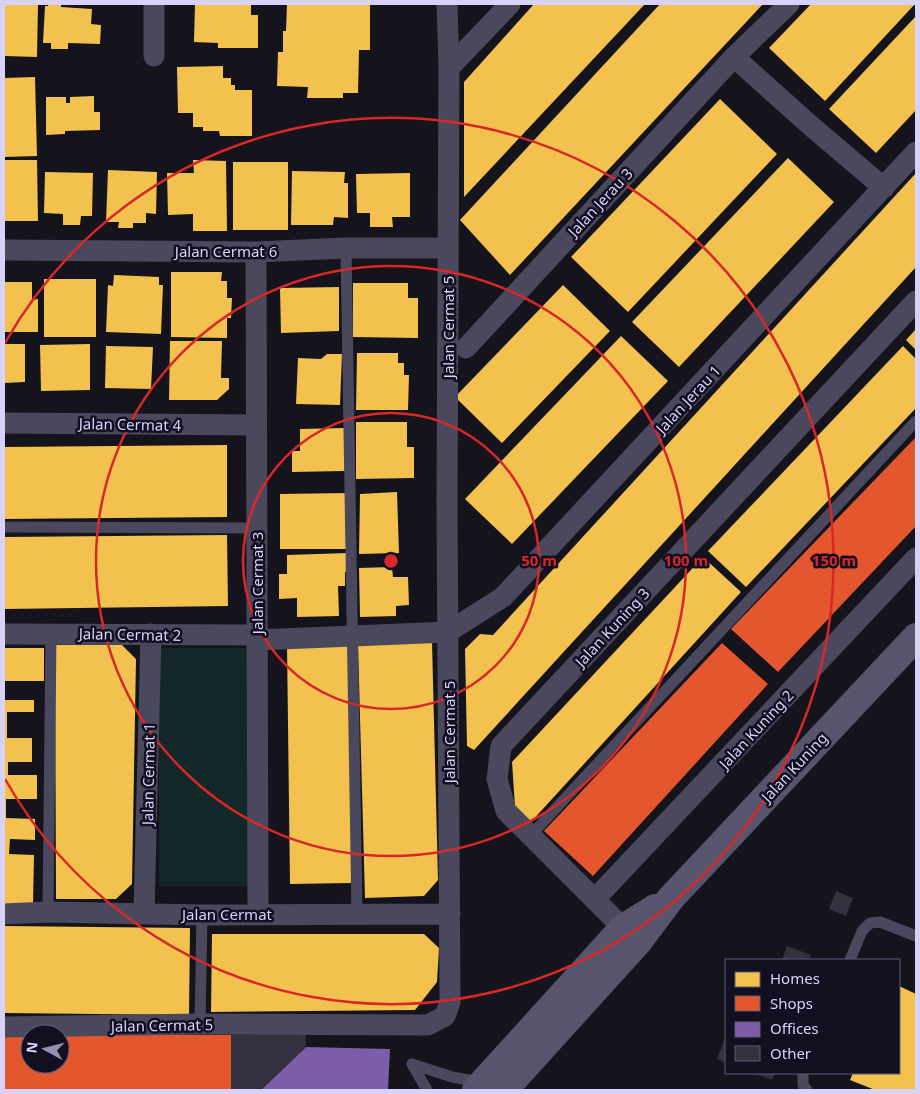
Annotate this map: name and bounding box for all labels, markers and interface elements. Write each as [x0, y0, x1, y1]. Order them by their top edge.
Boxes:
street label: Jalan Jerau 3 [562, 164, 637, 242]
street label: Jalan Cermat 6 [173, 241, 277, 261]
street label: Jalan Cermat 5 [438, 276, 458, 380]
street label: Jalan Jerau 1 [650, 361, 725, 439]
street label: Jalan Cermat 4 [77, 413, 182, 435]
street label: Jalan Cermat 3 [247, 532, 267, 636]
text: 50 m [521, 550, 557, 570]
text: 100 m [664, 550, 708, 570]
text: 150 m [812, 550, 856, 570]
centre of rings [382, 552, 400, 570]
street label: Jalan Kuning 3 [569, 583, 654, 672]
street label: Jalan Cermat 2 [77, 623, 181, 645]
street label: Jalan Cermat 5 [439, 681, 459, 785]
street label: Jalan Kuning 2 [715, 686, 797, 772]
street label: Jalan Cermat 1 [137, 723, 159, 827]
street label: Jalan Kuning [757, 729, 831, 805]
street label: Jalan Cermat [180, 904, 273, 924]
legend [725, 959, 900, 1074]
text: Homes [770, 968, 820, 988]
text: Shops [770, 993, 813, 1013]
street label: Jalan Cermat 5 [109, 1014, 213, 1036]
text: Offices [770, 1018, 819, 1038]
north arrow [20, 1024, 70, 1074]
text: N [21, 1041, 42, 1054]
text: Other [770, 1043, 811, 1063]

